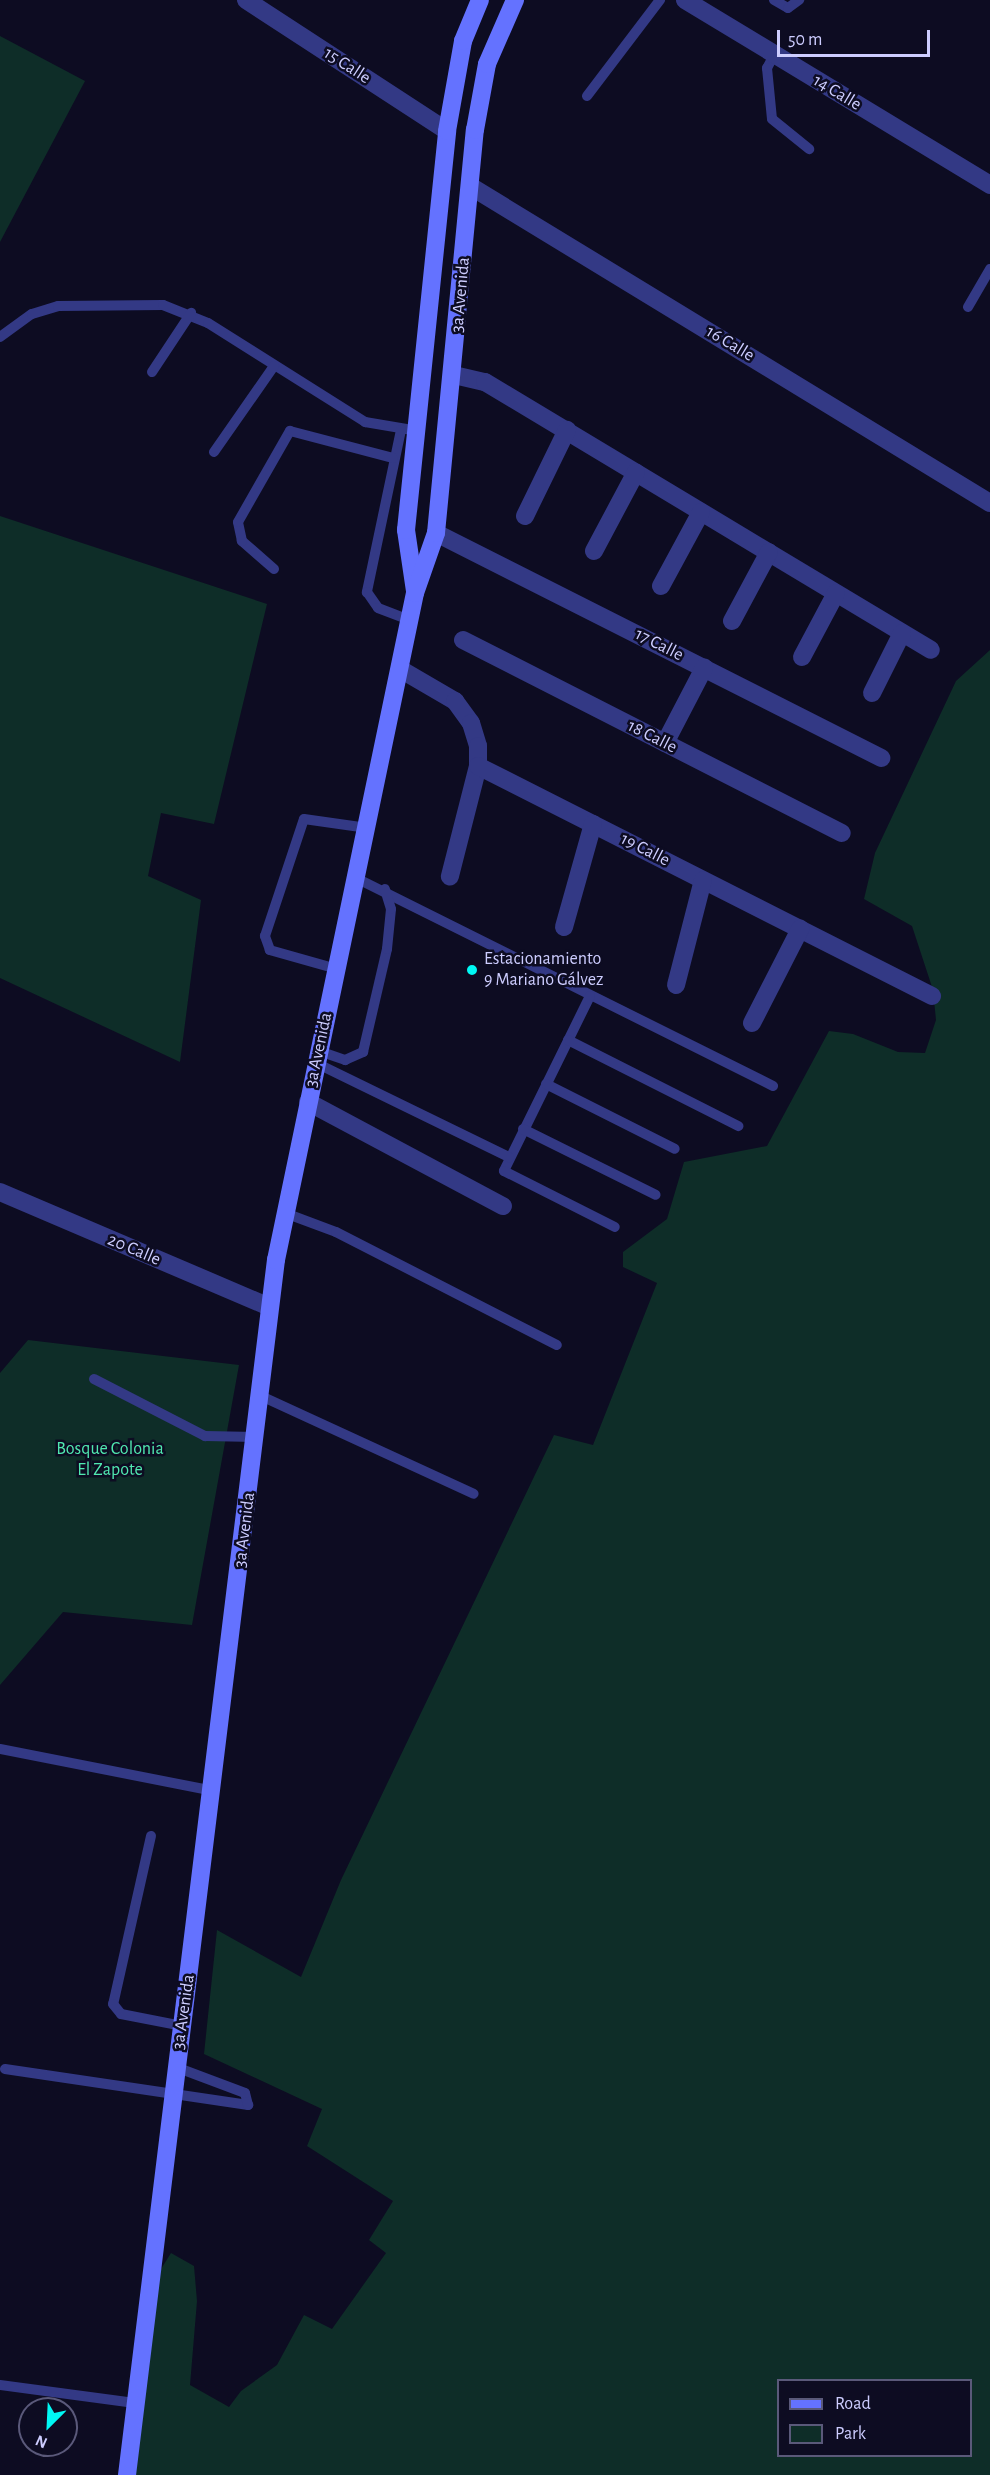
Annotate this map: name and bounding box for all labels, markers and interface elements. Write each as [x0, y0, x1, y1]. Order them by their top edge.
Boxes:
scale bar [780, 18, 933, 56]
text: 50 m [788, 31, 822, 49]
street label: 15 Calle [320, 43, 374, 89]
street label: 14 Calle [809, 70, 865, 116]
street label: 3a Avenida [447, 256, 475, 334]
street label: 16 Calle [702, 321, 758, 367]
street label: 17 Calle [631, 624, 687, 666]
street label: 18 Calle [624, 715, 680, 759]
street label: 19 Calle [617, 828, 673, 872]
place label: Estacionamiento 9 Mariano Gálvez [484, 949, 603, 992]
marker: Estacionamiento 9 Mariano Gálvez [465, 963, 479, 977]
street label: 3a Avenida [301, 1011, 337, 1089]
street label: 20 Calle [104, 1229, 164, 1271]
park label: Bosque Colonia El Zapote [56, 1439, 164, 1482]
street label: 3a Avenida [230, 1491, 260, 1569]
street label: 3a Avenida [168, 1973, 200, 2051]
legend [777, 2379, 972, 2457]
text: Road [835, 2395, 871, 2413]
north arrow [18, 2397, 78, 2457]
text: Park [835, 2425, 866, 2443]
text: N [33, 2432, 50, 2451]

